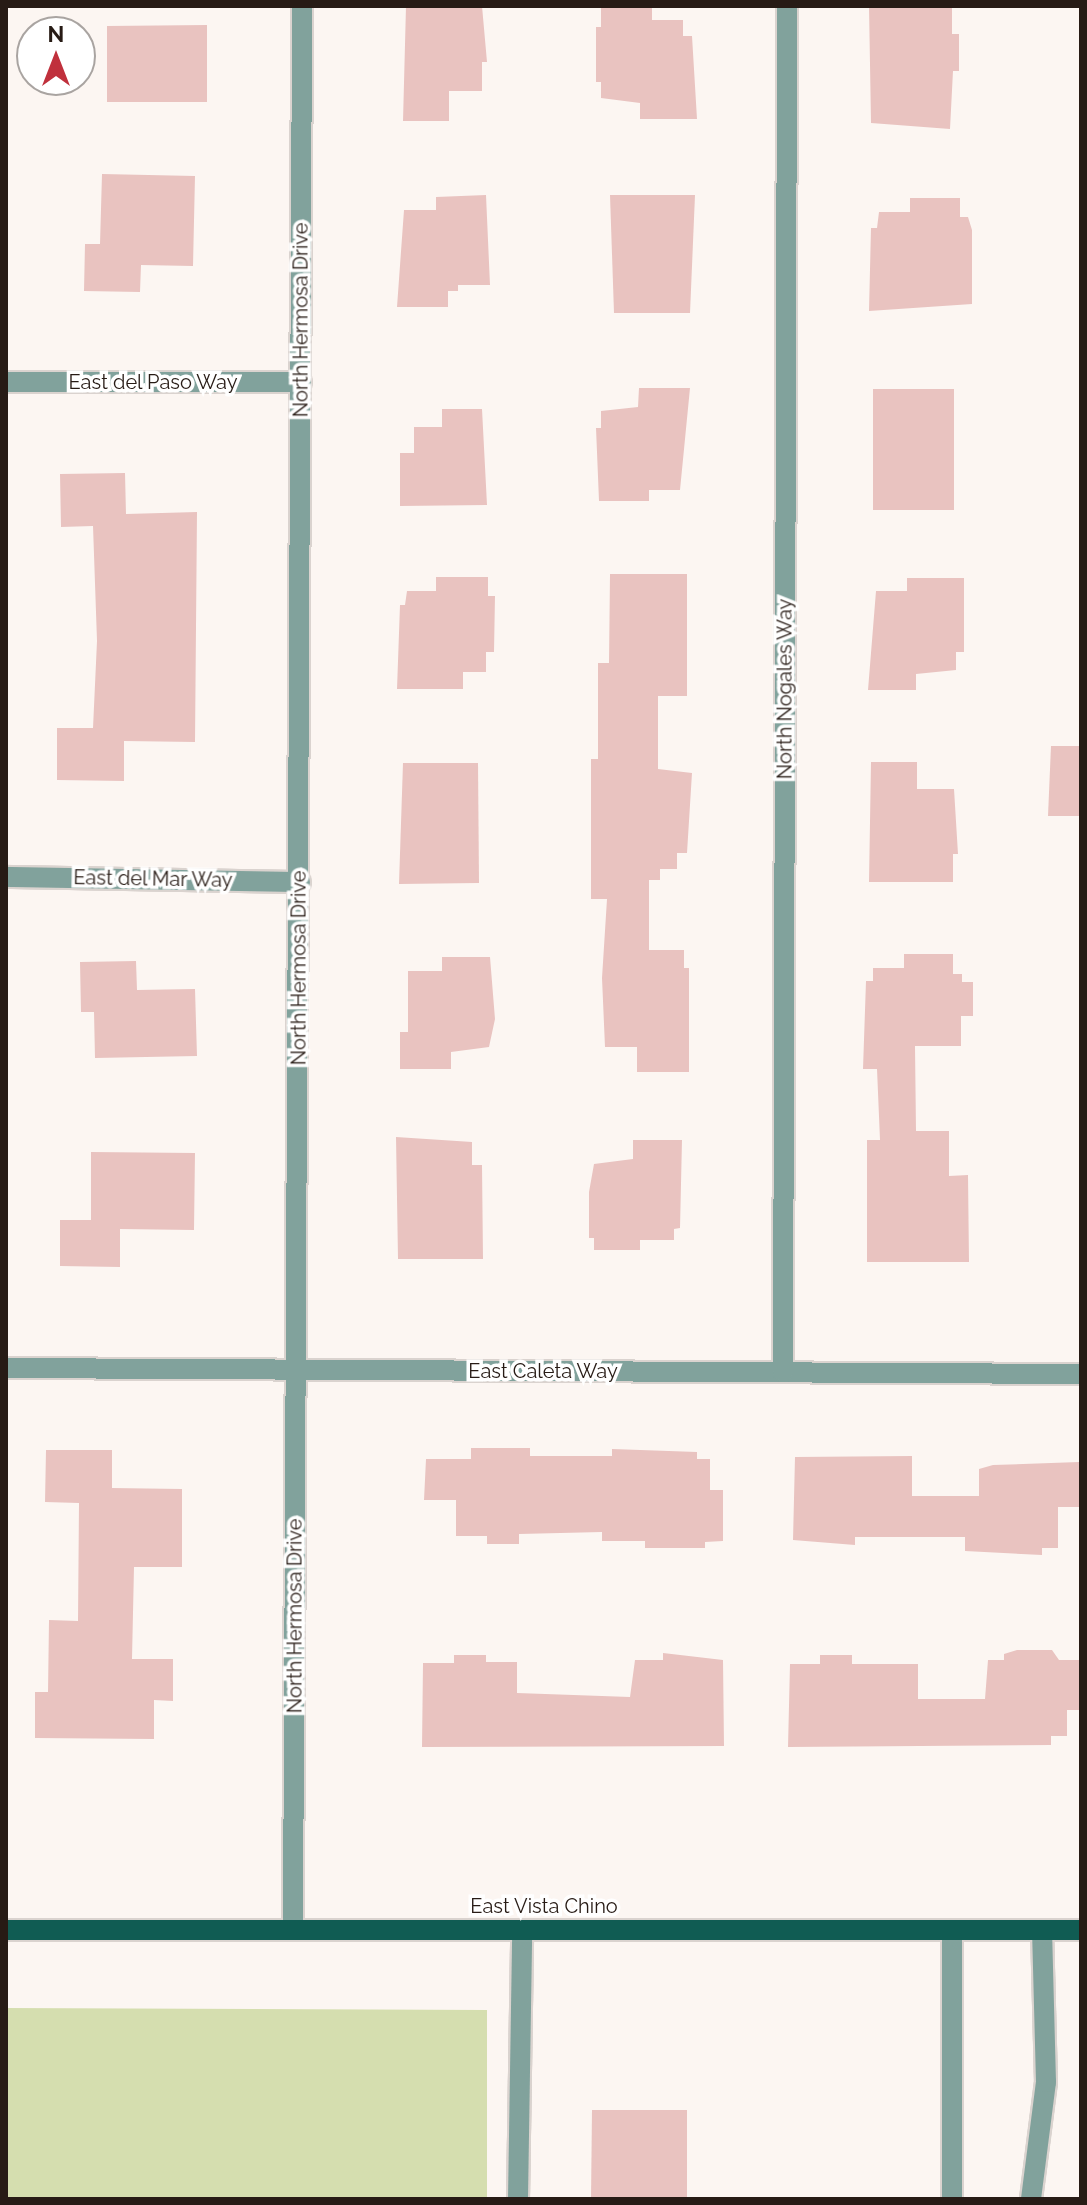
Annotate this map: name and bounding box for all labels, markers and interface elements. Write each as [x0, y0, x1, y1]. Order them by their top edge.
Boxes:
north arrow [16, 16, 96, 96]
text: N [48, 21, 64, 47]
street label: North Hermosa Drive [289, 223, 313, 417]
street label: East del Paso Way [68, 370, 238, 394]
street label: North Nogales Way [773, 598, 797, 780]
street label: East del Mar Way [72, 866, 234, 892]
street label: North Hermosa Drive [287, 871, 311, 1065]
street label: East Caleta Way [468, 1359, 618, 1383]
street label: North Hermosa Drive [283, 1519, 307, 1713]
street label: East Vista Chino [470, 1894, 618, 1918]

